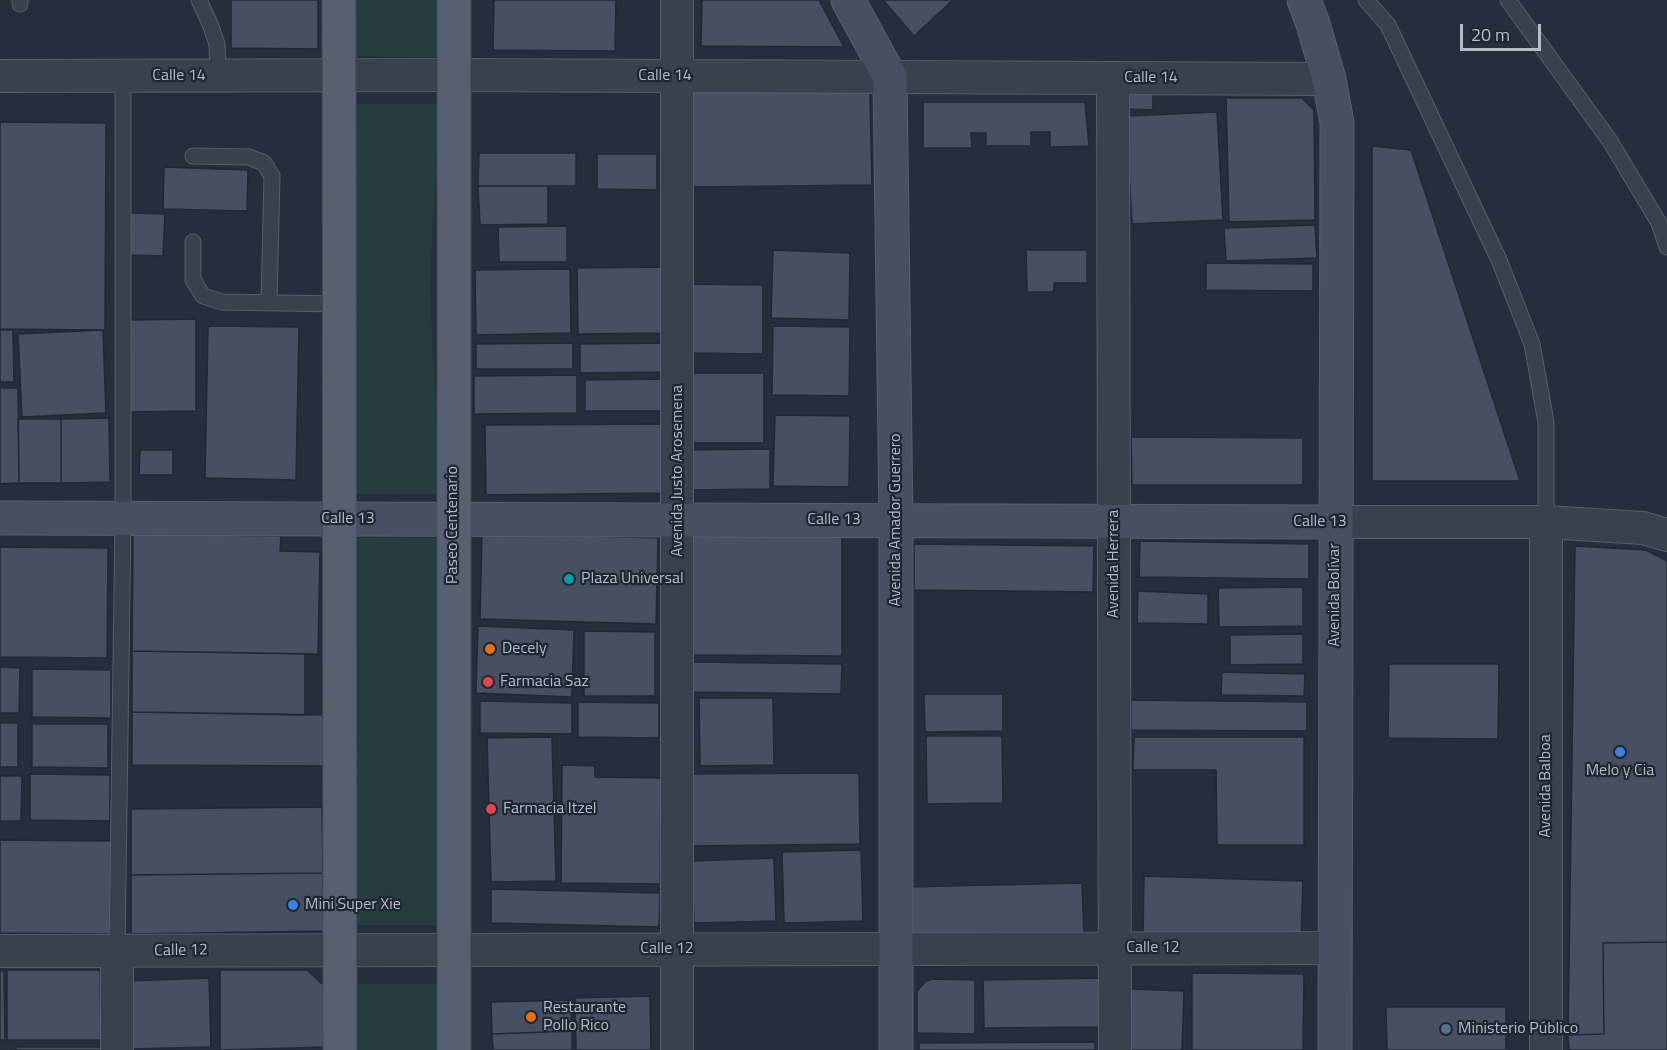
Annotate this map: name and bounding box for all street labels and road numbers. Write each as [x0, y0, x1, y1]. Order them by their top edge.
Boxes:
street label: Calle 14 [152, 66, 206, 86]
street label: Calle 14 [638, 66, 692, 86]
street label: Calle 14 [1124, 68, 1178, 88]
street label: Avenida Justo Arosemena [668, 385, 688, 557]
street label: Avenida Amador Guerrero [886, 433, 906, 607]
street label: Paseo Centenario [443, 466, 463, 584]
street label: Calle 13 [321, 509, 375, 529]
street label: Calle 13 [807, 510, 861, 530]
street label: Avenida Herrera [1104, 510, 1124, 618]
street label: Calle 13 [1293, 512, 1347, 532]
street label: Avenida Bolívar [1325, 543, 1345, 647]
street label: Avenida Balboa [1536, 734, 1556, 838]
street label: Calle 12 [1126, 938, 1180, 958]
street label: Calle 12 [640, 939, 694, 959]
street label: Calle 12 [154, 941, 208, 961]

